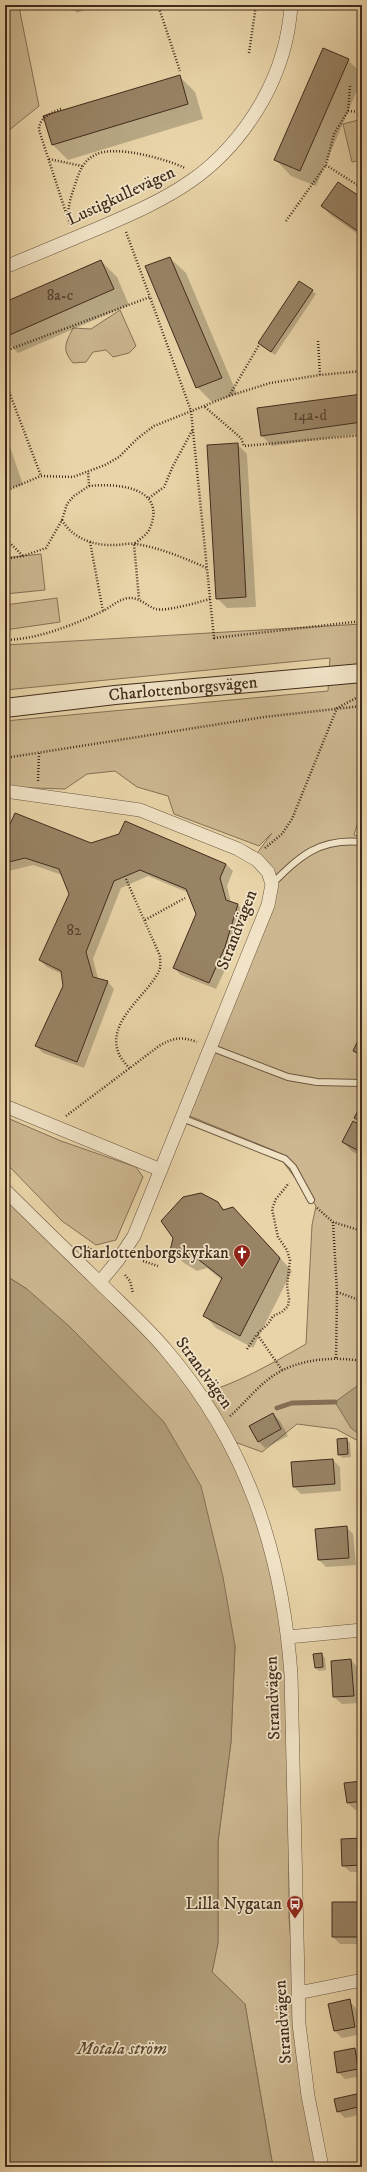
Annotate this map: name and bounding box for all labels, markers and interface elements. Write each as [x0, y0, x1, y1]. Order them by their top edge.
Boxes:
street label: Lustigkullevägen [63, 161, 179, 231]
house number: 8a-c [47, 286, 74, 305]
house number: 14a-d [293, 406, 328, 425]
street label: Charlottenborgsvägen [107, 671, 258, 707]
street label: Strandvägen [212, 887, 262, 973]
house number: 82 [67, 921, 82, 940]
place label: Charlottenborgskyrkan [71, 1242, 229, 1264]
church icon: Charlottenborgskyrkan [232, 1243, 252, 1268]
street label: Strandvägen [170, 1333, 238, 1414]
street label: Strandvägen [261, 1656, 285, 1740]
place label: Lilla Nygatan [186, 1893, 282, 1915]
bus stop icon: Lilla Nygatan [285, 1894, 305, 1919]
street label: Strandvägen [269, 1979, 297, 2065]
water label: Motala ström [75, 2038, 167, 2060]

